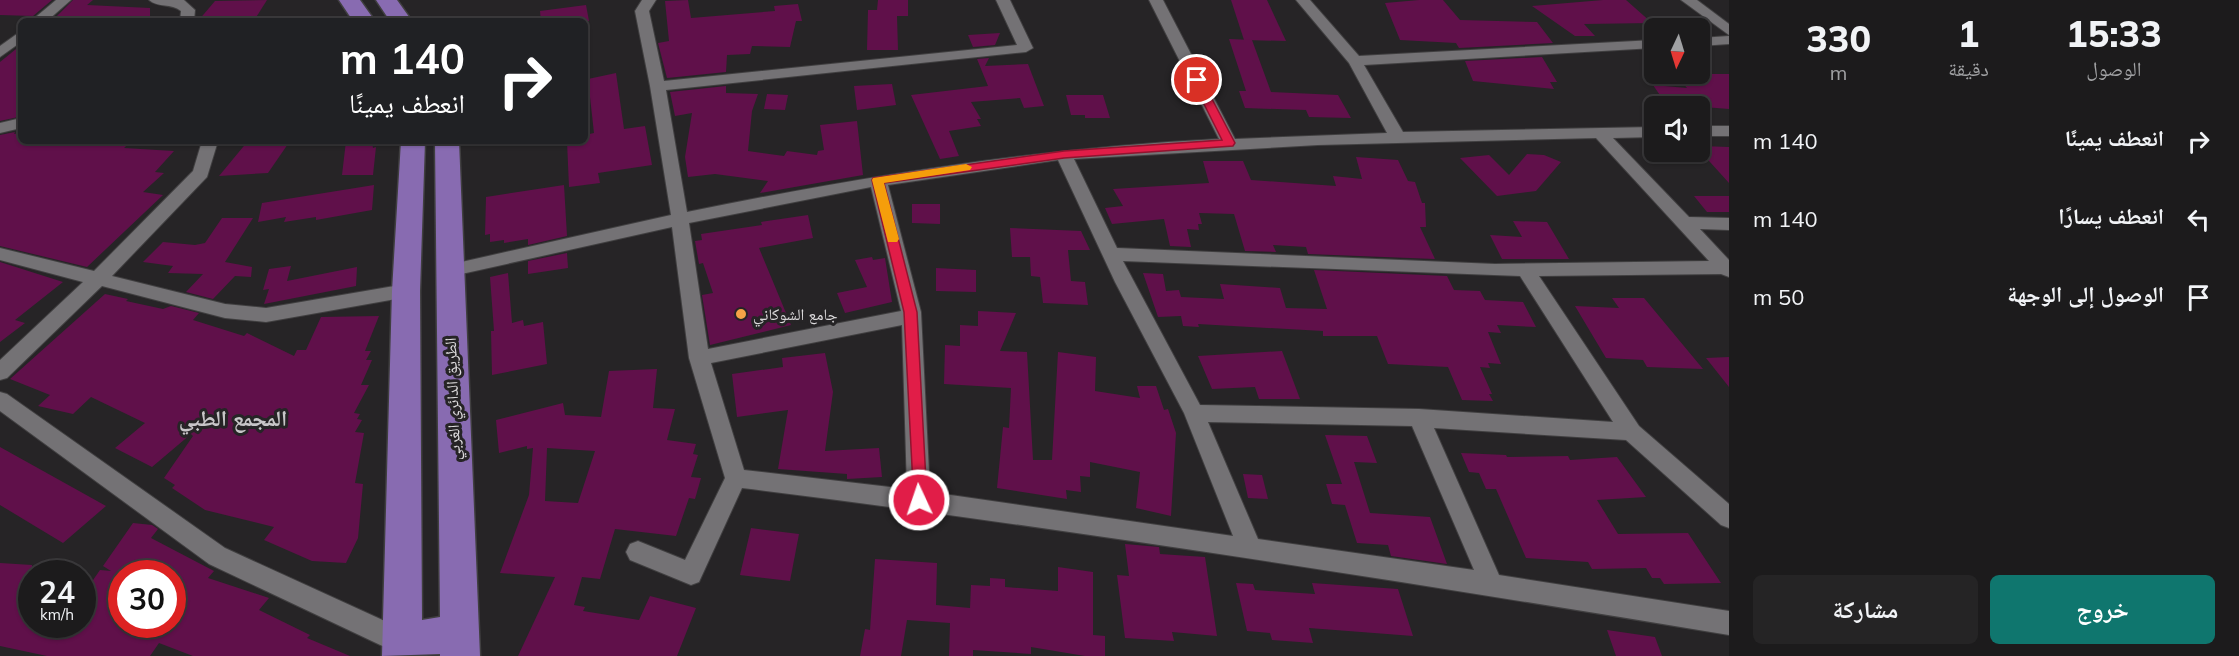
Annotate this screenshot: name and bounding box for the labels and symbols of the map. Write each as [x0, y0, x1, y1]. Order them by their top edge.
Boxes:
north arrow [1644, 18, 1710, 84]
pin [1171, 54, 1222, 105]
place label: جامع الشوكاني [753, 304, 838, 327]
marker: جامع الشوكاني [734, 307, 748, 321]
street label: الطريق الدائري الغربي [440, 337, 467, 461]
district label: المجمع الطبي [179, 404, 287, 435]
position arrow [887, 468, 951, 532]
speed limit sign: 30 [108, 560, 186, 638]

